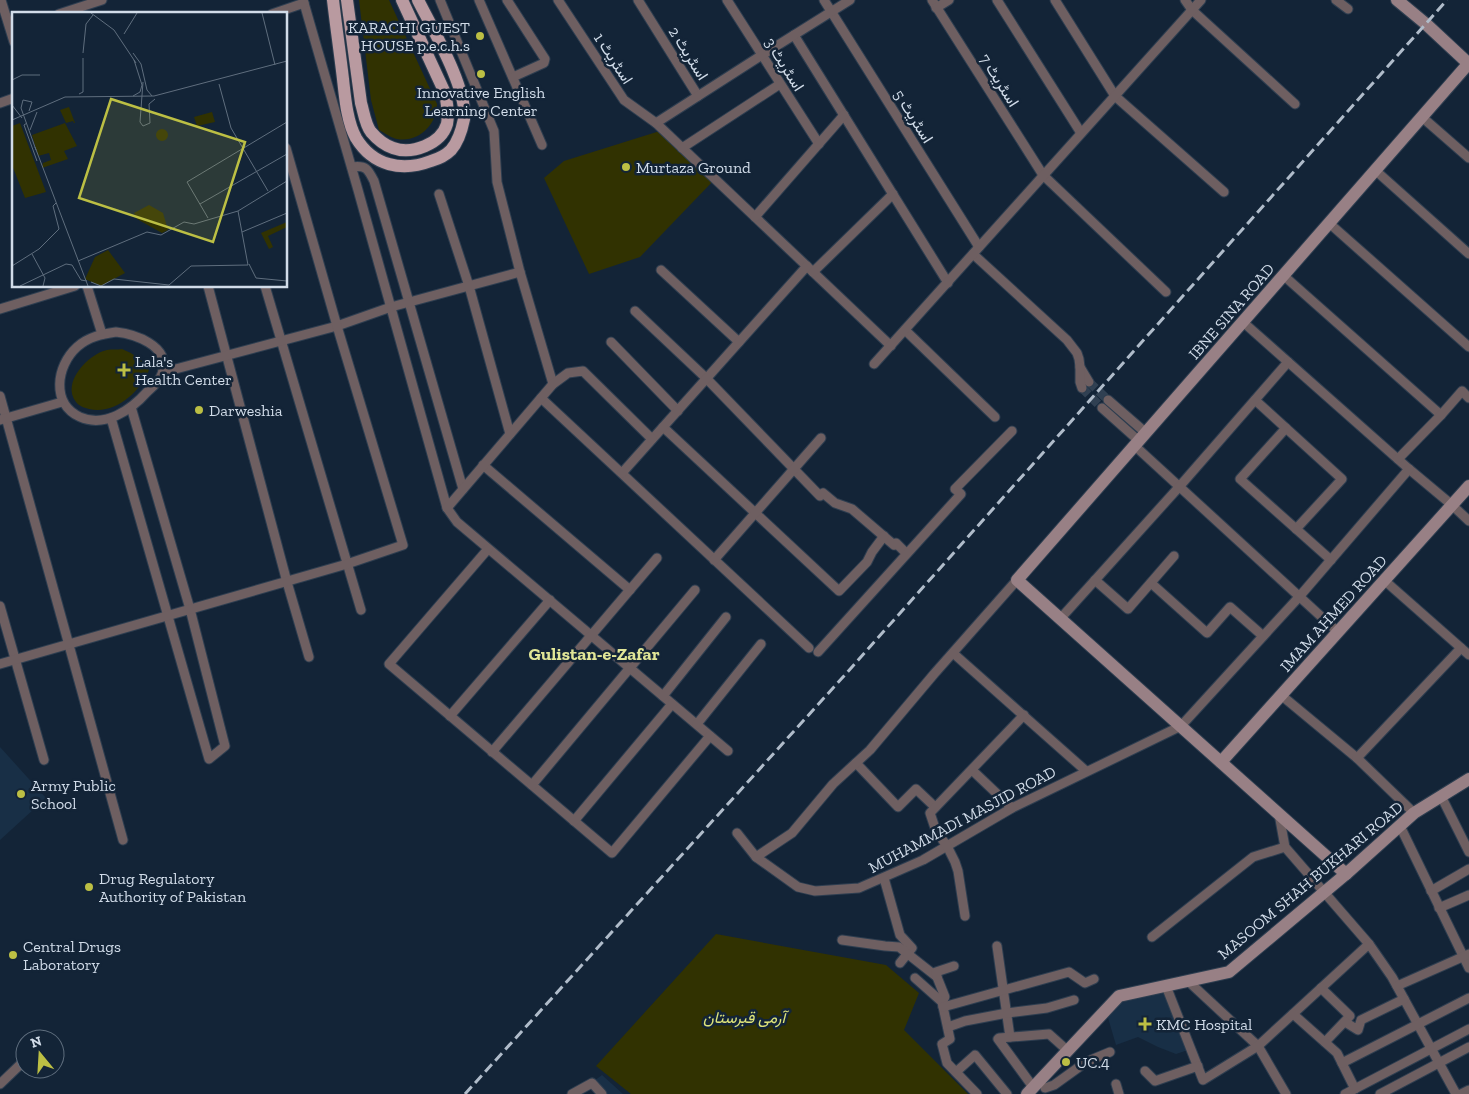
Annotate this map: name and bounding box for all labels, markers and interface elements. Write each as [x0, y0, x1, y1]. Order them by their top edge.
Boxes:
inset map [12, 12, 288, 288]
place label: KARACHI GUEST HOUSE p.e.c.h.s [348, 18, 470, 55]
street label: اسٹریٹ 2 [664, 23, 712, 84]
street label: اسٹریٹ 1 [589, 29, 637, 88]
marker: KARACHI GUEST HOUSE p.e.c.h.s [474, 30, 486, 42]
street label: اسٹریٹ 3 [760, 34, 808, 95]
street label: اسٹریٹ 7 [975, 50, 1023, 111]
marker: Innovative English Learning Center [475, 68, 487, 80]
place label: Innovative English Learning Center [417, 83, 545, 120]
street label: اسٹریٹ 5 [889, 86, 937, 147]
place label: Murtaza Ground [636, 158, 751, 177]
marker: Murtaza Ground [620, 161, 632, 173]
street label: IBNE SINA ROAD [1185, 259, 1278, 363]
place label: Lala's Health Center [135, 352, 232, 389]
marker: Lala's Health Center [117, 363, 131, 377]
place label: Darweshia [209, 401, 283, 420]
marker: Darweshia [193, 404, 205, 416]
street label: IMAM AHMED ROAD [1276, 551, 1391, 676]
district label: Gulistan-e-Zafar [528, 643, 660, 665]
street label: MUHAMMADI MASJID ROAD [865, 762, 1059, 877]
place label: Army Public School [31, 776, 116, 813]
marker: Army Public School [15, 788, 27, 800]
street label: MASOOM SHAH BUKHARI ROAD [1214, 797, 1407, 963]
place label: Drug Regulatory Authority of Pakistan [99, 869, 247, 906]
marker: Drug Regulatory Authority of Pakistan [83, 881, 95, 893]
place label: Central Drugs Laboratory [23, 937, 121, 974]
marker: Central Drugs Laboratory [7, 949, 19, 961]
park label: آرمی قبرستان [703, 1008, 789, 1028]
place label: KMC Hospital [1156, 1015, 1252, 1034]
marker: KMC Hospital [1138, 1017, 1152, 1031]
north arrow [15, 1029, 65, 1079]
text: N [28, 1032, 44, 1052]
place label: UC.4 [1076, 1053, 1110, 1072]
marker: UC.4 [1060, 1056, 1072, 1068]

